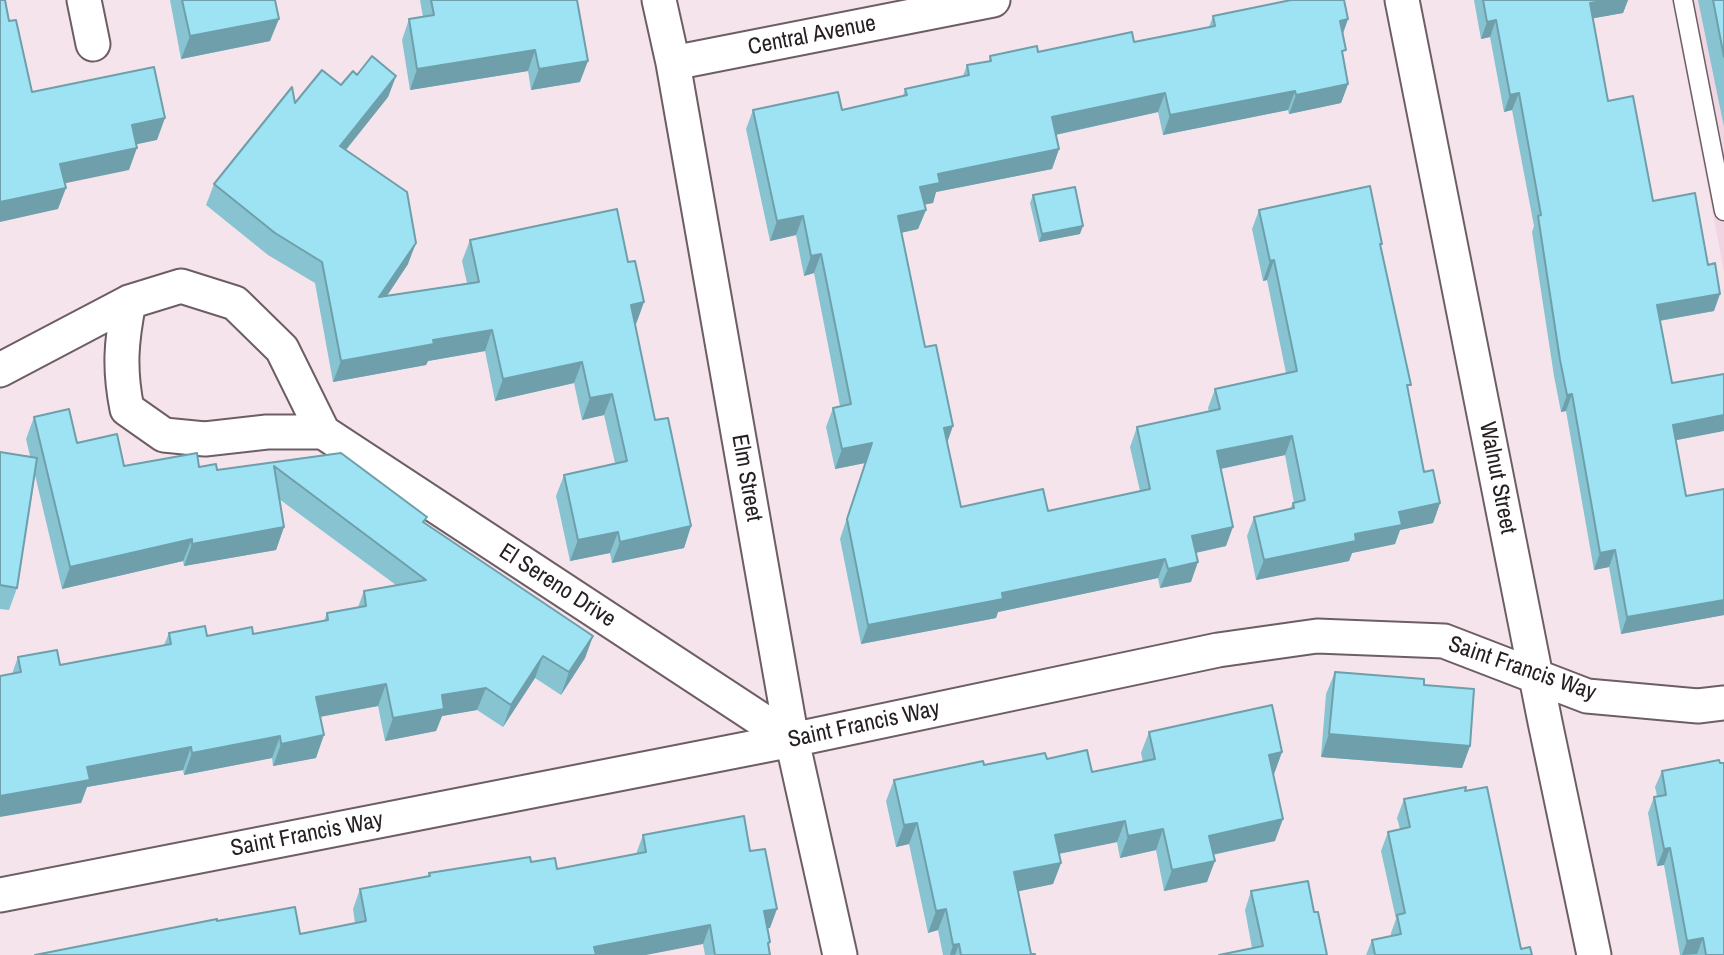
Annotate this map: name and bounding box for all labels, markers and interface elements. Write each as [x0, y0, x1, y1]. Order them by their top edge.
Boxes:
street label: Central Avenue [746, 10, 878, 62]
street label: Walnut Street [1473, 420, 1521, 536]
street label: Elm Street [725, 432, 767, 524]
street label: El Sereno Drive [494, 538, 620, 634]
street label: Saint Francis Way [1444, 631, 1600, 707]
street label: Saint Francis Way [786, 695, 942, 755]
street label: Saint Francis Way [229, 807, 385, 863]

